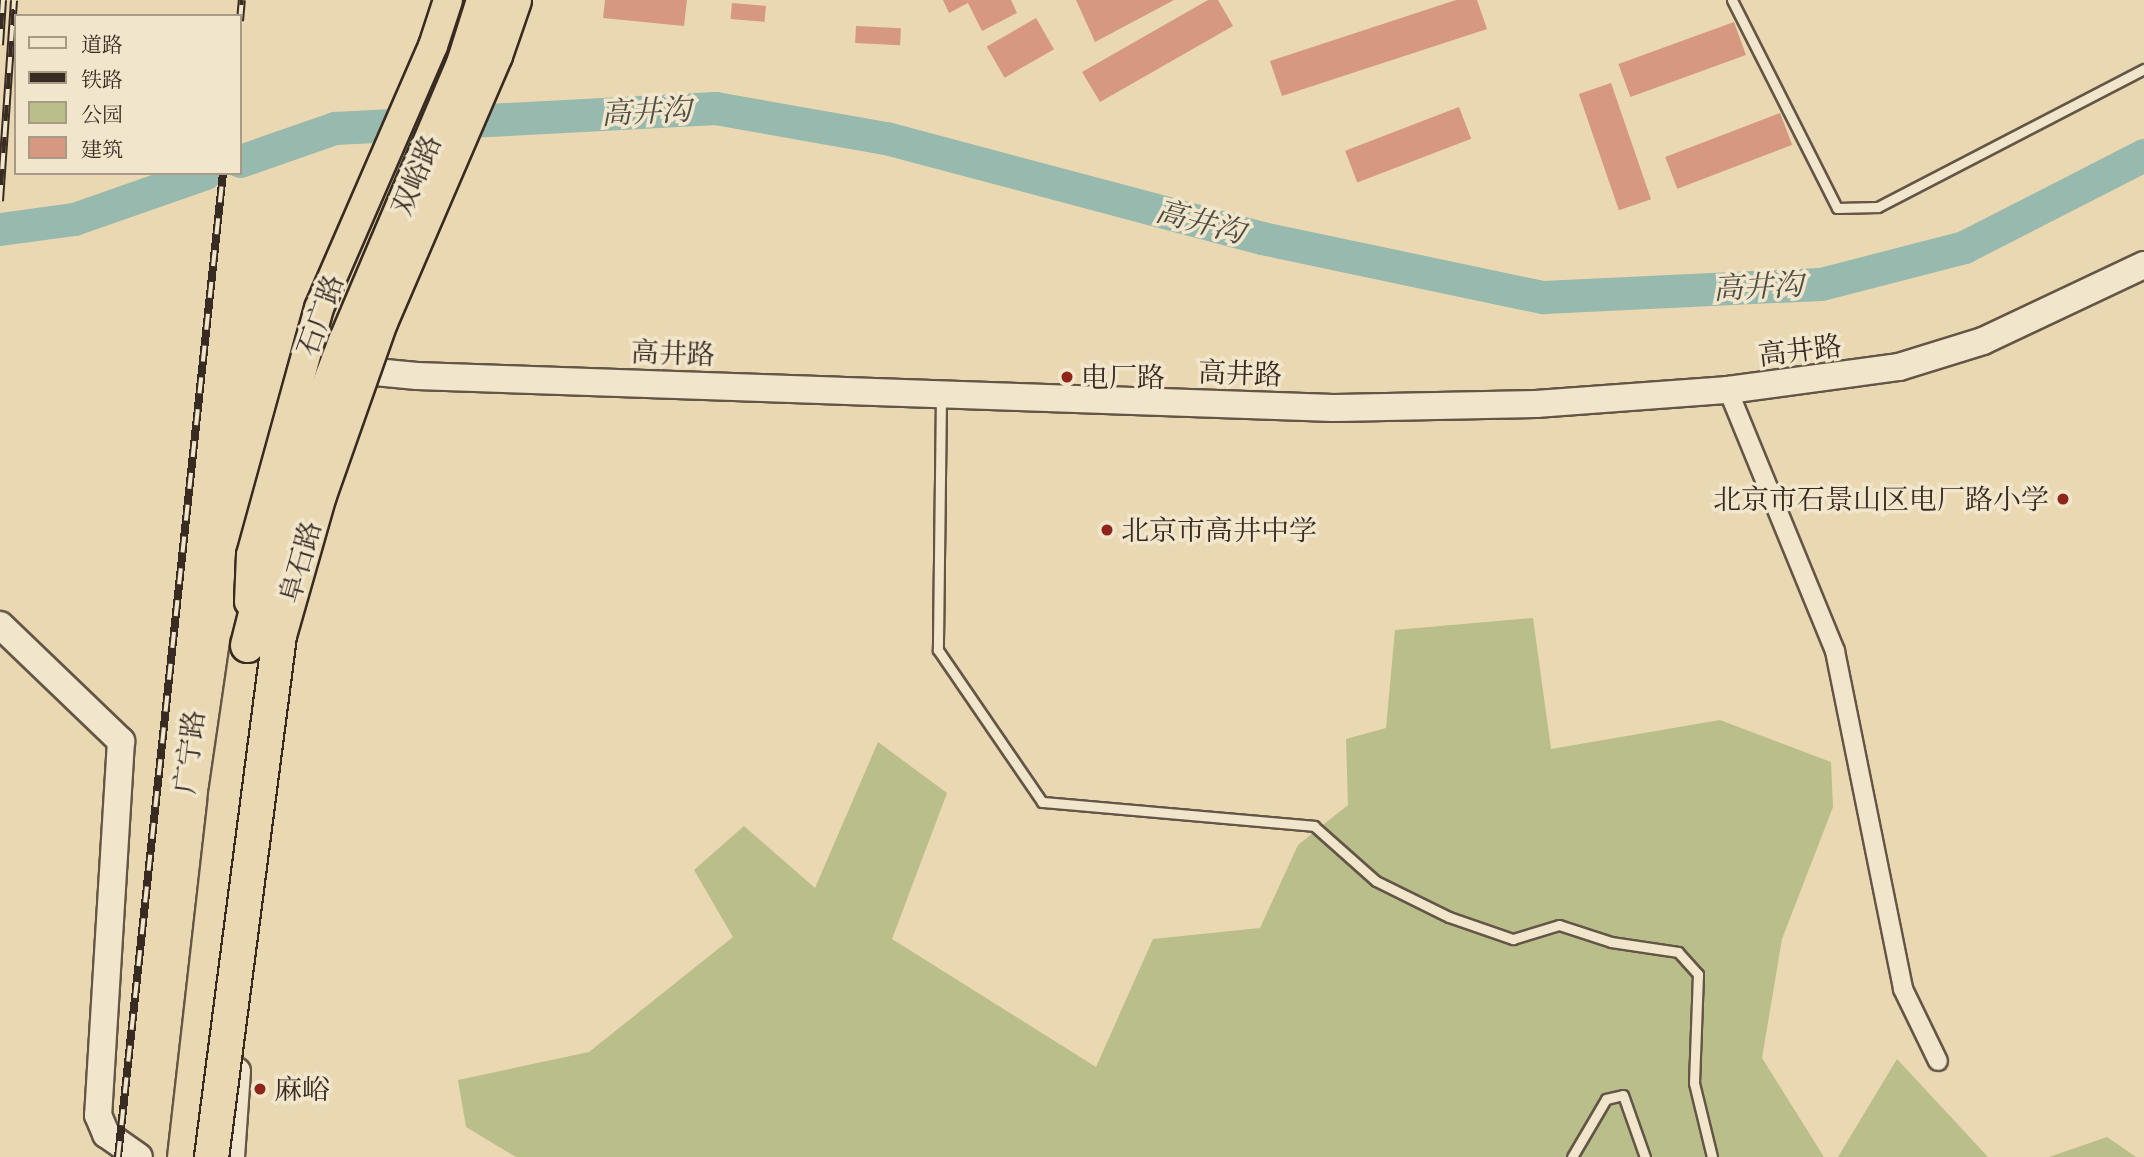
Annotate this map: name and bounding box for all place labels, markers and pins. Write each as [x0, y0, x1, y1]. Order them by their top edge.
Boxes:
place label: 电厂路 [1081, 360, 1165, 394]
marker: 电厂路 [1059, 369, 1075, 385]
place label: 北京市石景山区电厂路小学 [1713, 482, 2049, 516]
marker: 北京市石景山区电厂路小学 [2055, 491, 2071, 507]
place label: 北京市高井中学 [1121, 513, 1317, 547]
marker: 北京市高井中学 [1099, 522, 1115, 538]
place label: 麻峪 [274, 1072, 330, 1106]
marker: 麻峪 [252, 1081, 268, 1097]

